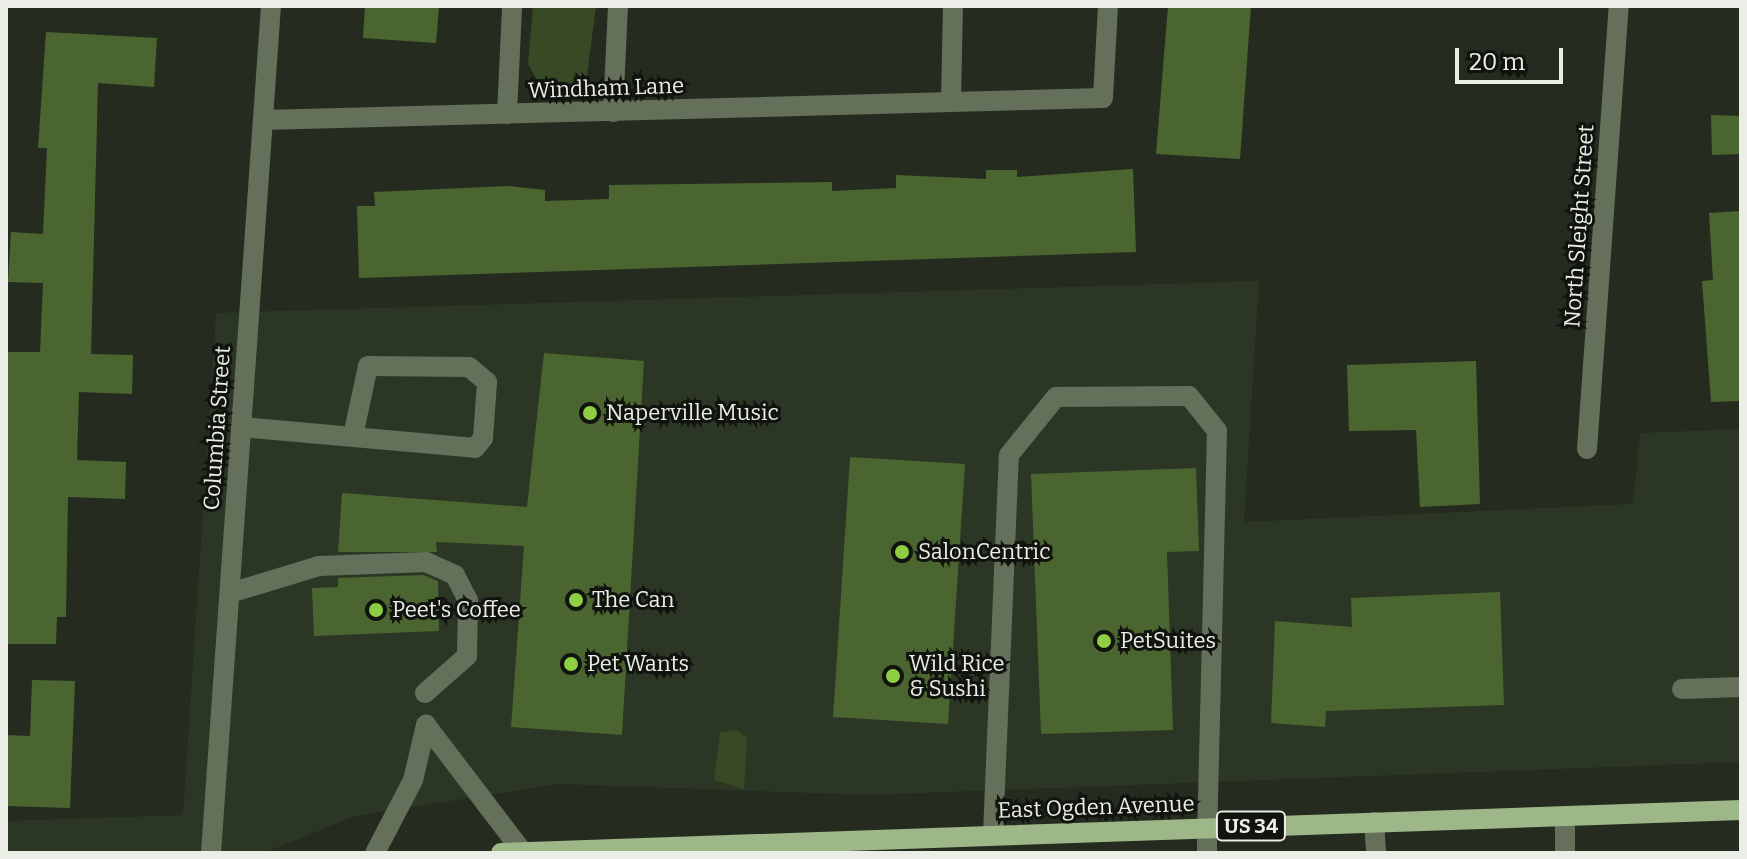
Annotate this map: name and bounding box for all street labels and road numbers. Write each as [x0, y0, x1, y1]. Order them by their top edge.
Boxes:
street label: Windham Lane [528, 72, 684, 104]
street label: North Sleight Street [1559, 124, 1599, 328]
street label: Columbia Street [198, 345, 236, 511]
street label: East Ogden Avenue [997, 790, 1195, 824]
road number: US 34 [1215, 810, 1287, 842]

